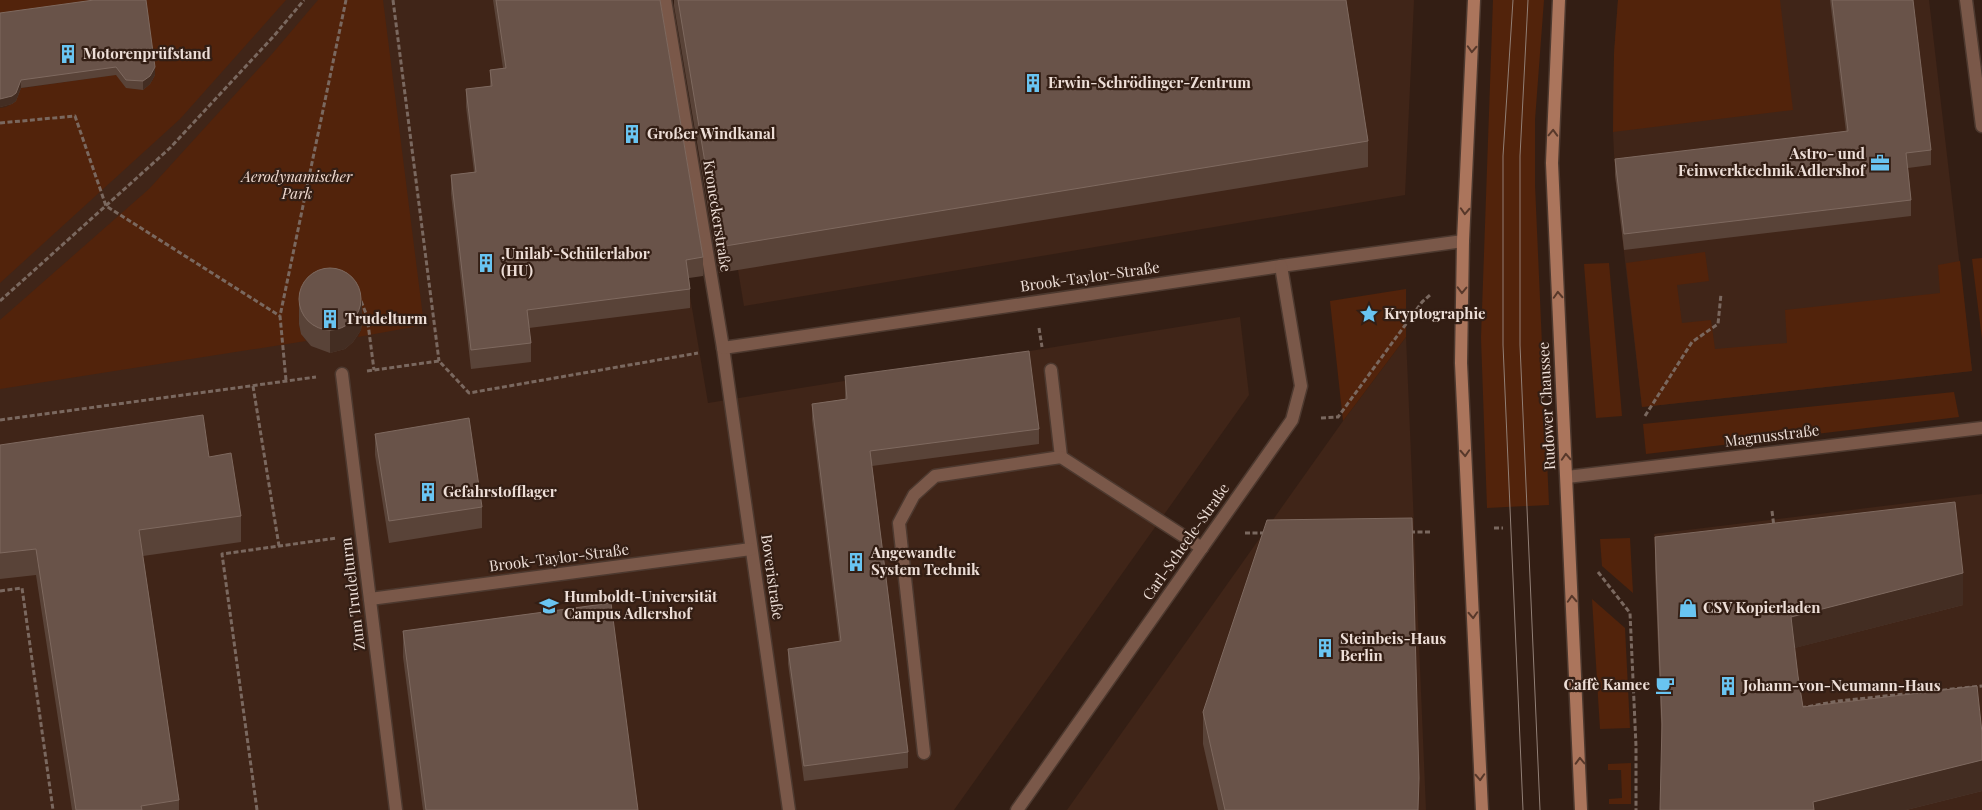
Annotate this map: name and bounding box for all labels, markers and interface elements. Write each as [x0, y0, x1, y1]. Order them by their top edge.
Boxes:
building icon: Motorenprüfstand [57, 43, 79, 65]
place label: Motorenprüfstand [83, 43, 211, 63]
one-way arrow [1467, 45, 1478, 53]
building icon: Erwin-Schrödinger-Zentrum [1022, 72, 1044, 94]
place label: Erwin-Schrödinger-Zentrum [1048, 72, 1251, 92]
building icon: Großer Windkanal [621, 123, 643, 145]
place label: Großer Windkanal [647, 123, 776, 143]
one-way arrow [1548, 129, 1559, 137]
place label: Astro- und Feinwerktechnik Adlershof [1678, 143, 1867, 180]
office icon: Astro- und Feinwerktechnik Adlershof [1869, 152, 1891, 174]
street label: Kroneckerstraße [699, 159, 737, 273]
park label: Aerodynamischer Park [240, 166, 353, 203]
one-way arrow [1459, 207, 1470, 215]
place label: ‚Unilab‘-Schülerlabor (HU) [501, 243, 650, 280]
building icon: ‚Unilab‘-Schülerlabor (HU) [475, 252, 497, 274]
street label: Brook-Taylor-Straße [1019, 256, 1161, 296]
one-way arrow [1457, 286, 1467, 294]
one-way arrow [1553, 291, 1564, 299]
place icon: Kryptographie [1358, 303, 1380, 325]
place label: Kryptographie [1384, 303, 1486, 323]
building icon: Trudelturm [319, 308, 341, 330]
place label: Trudelturm [345, 308, 428, 328]
street label: Rudower Chaussee [1533, 341, 1559, 471]
street label: Magnusstraße [1723, 419, 1820, 451]
one-way arrow [1460, 449, 1471, 457]
one-way arrow [1560, 453, 1571, 461]
street label: Carl-Scheele-Straße [1137, 479, 1233, 604]
building icon: Gefahrstofflager [417, 481, 439, 503]
place label: Gefahrstofflager [443, 481, 557, 501]
street label: Boveristraße [757, 533, 789, 621]
street label: Zum Trudelturm [335, 536, 369, 652]
street label: Brook-Taylor-Straße [488, 539, 630, 576]
place label: Angewandte System Technik [870, 542, 980, 579]
building icon: Angewandte System Technik [845, 551, 867, 573]
place label: Humboldt-Universität Campus Adlershof [564, 586, 718, 623]
school or university icon: Humboldt-Universität Campus Adlershof [538, 595, 560, 617]
one-way arrow [1566, 595, 1577, 603]
shop icon: CSV Kopierladen [1677, 597, 1699, 619]
place label: CSV Kopierladen [1703, 597, 1821, 617]
one-way arrow [1468, 612, 1478, 619]
place label: Steinbeis-Haus Berlin [1340, 628, 1446, 665]
building icon: Steinbeis-Haus Berlin [1314, 637, 1336, 659]
place label: Caffè Kamee [1563, 674, 1650, 694]
cafe icon: Caffè Kamee [1654, 674, 1676, 696]
building icon: Johann-von-Neumann-Haus [1717, 675, 1739, 697]
place label: Johann-von-Neumann-Haus [1742, 675, 1941, 695]
one-way arrow [1575, 757, 1585, 765]
one-way arrow [1475, 773, 1486, 781]

